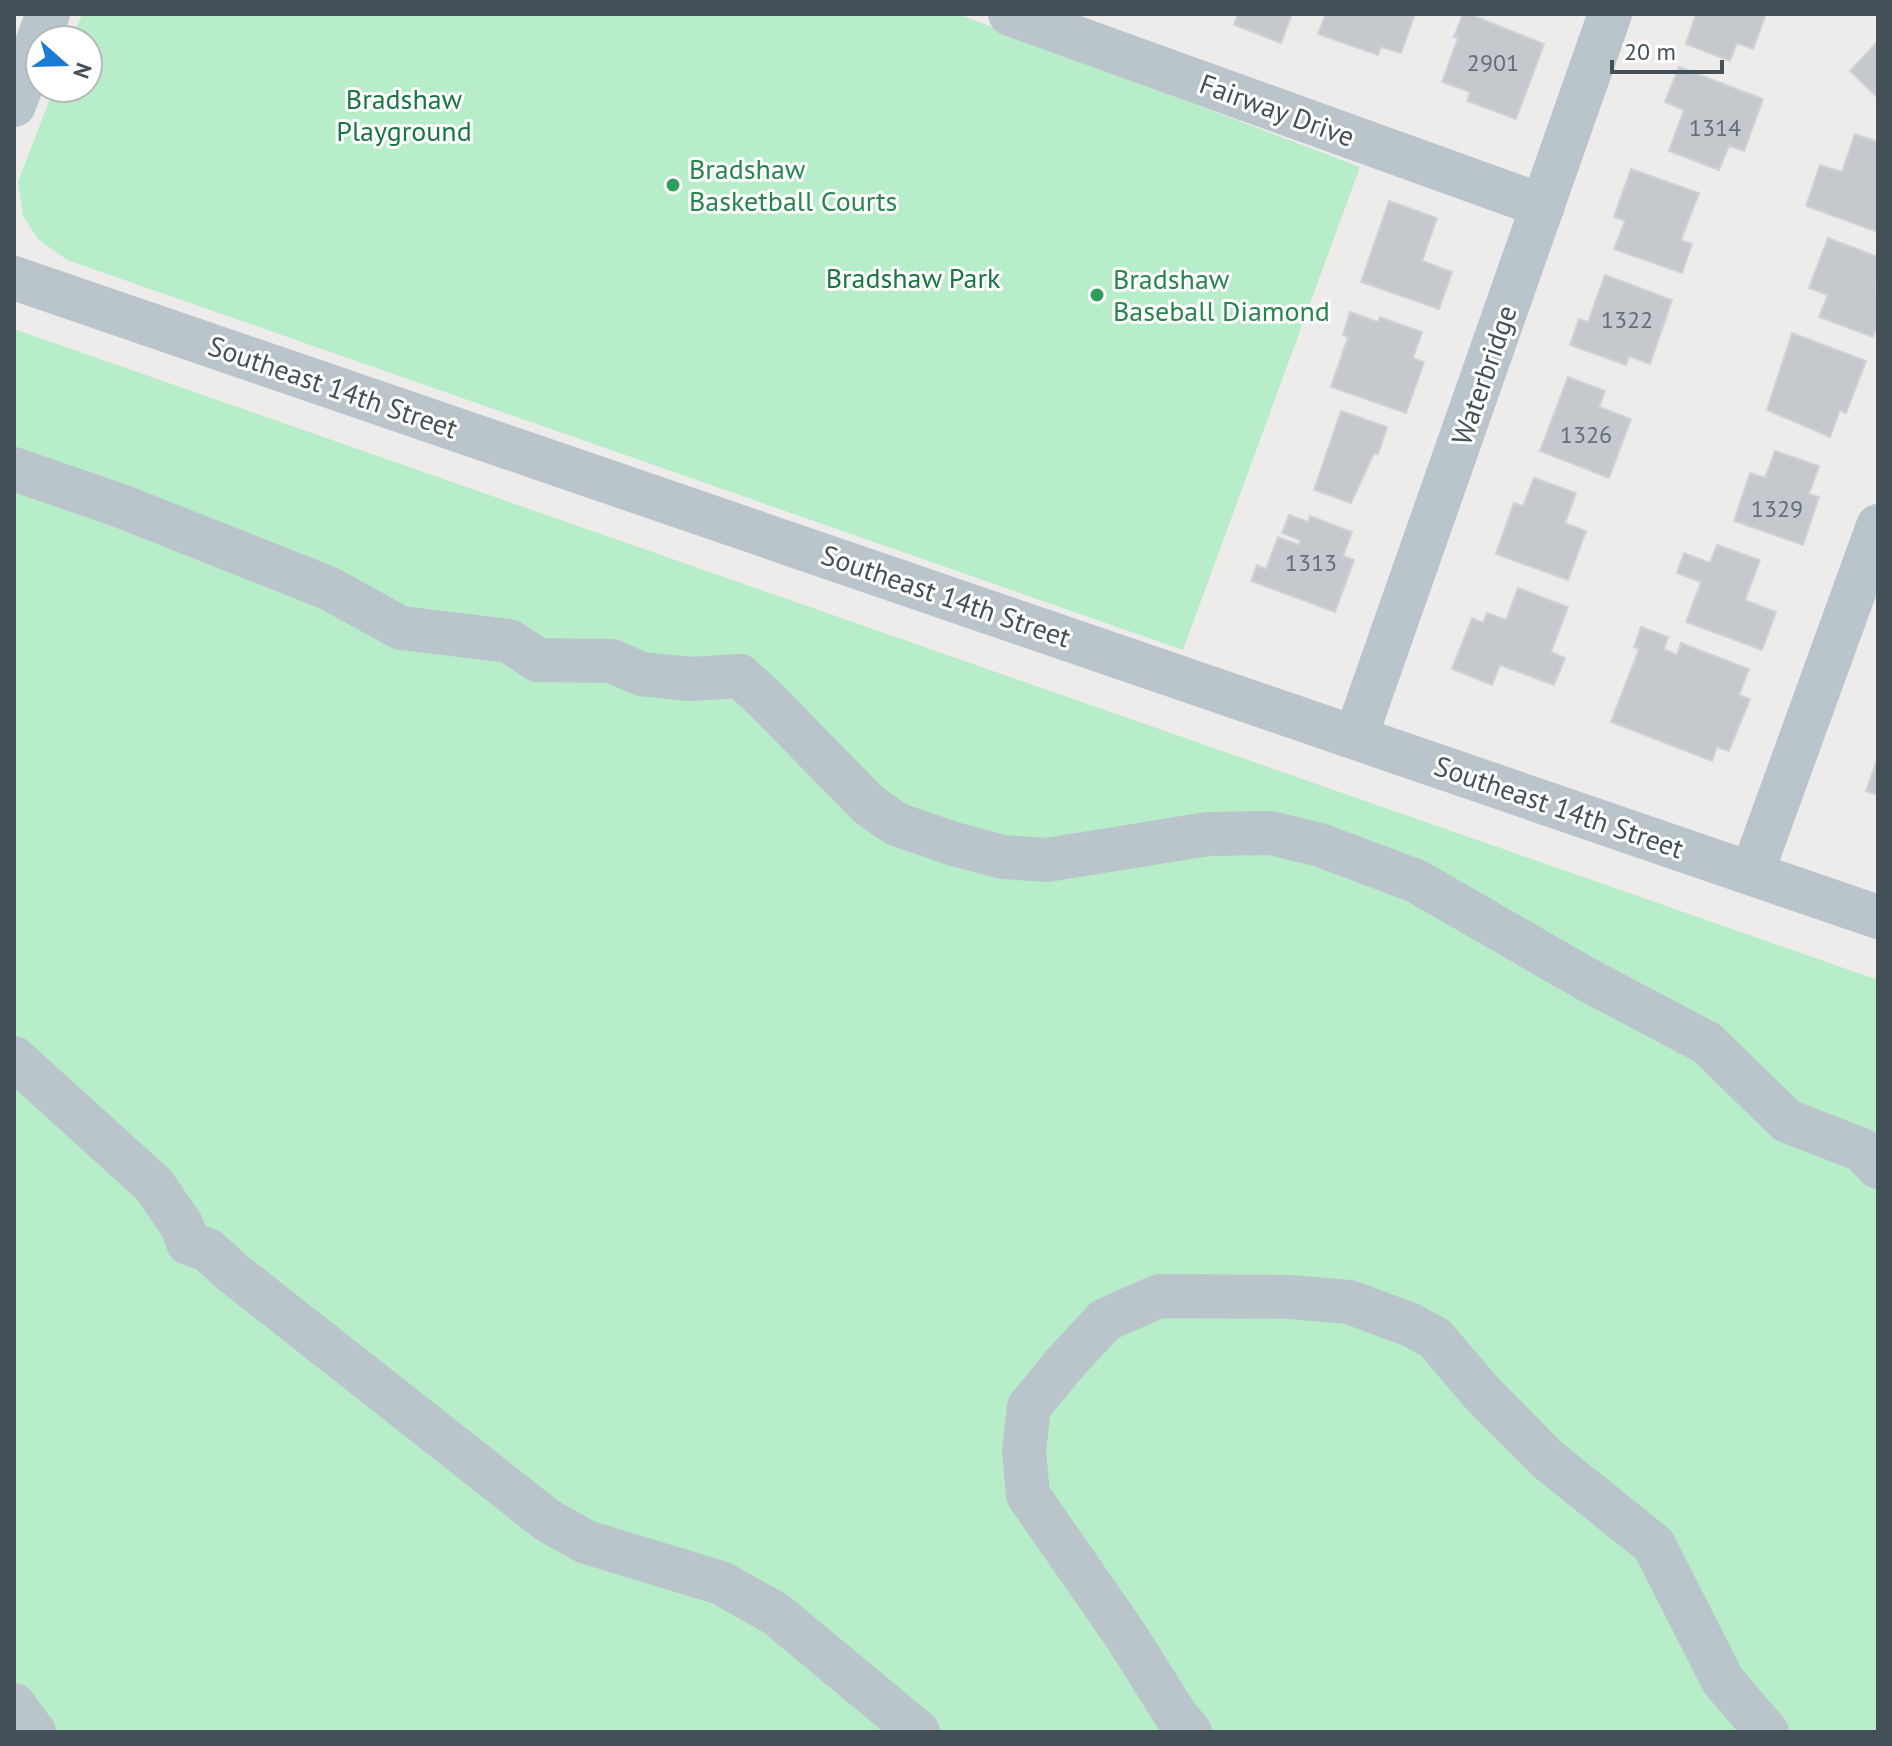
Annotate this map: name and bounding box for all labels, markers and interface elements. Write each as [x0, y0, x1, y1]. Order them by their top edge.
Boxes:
north arrow [24, 24, 104, 104]
scale bar [1612, 24, 1722, 74]
text: 20 m [1624, 36, 1676, 67]
house number: 2901 [1467, 47, 1519, 78]
text: N [67, 59, 98, 82]
street label: Fairway Drive [1195, 64, 1360, 155]
park label: Bradshaw Playground [336, 80, 472, 149]
house number: 1314 [1689, 112, 1741, 143]
place label: Bradshaw Basketball Courts [689, 150, 897, 219]
marker: Bradshaw Basketball Courts [664, 176, 682, 194]
park label: Bradshaw Park [826, 259, 1001, 296]
place label: Bradshaw Baseball Diamond [1113, 260, 1330, 329]
marker: Bradshaw Baseball Diamond [1088, 286, 1106, 304]
street label: Waterbridge [1442, 300, 1525, 450]
house number: 1322 [1601, 304, 1653, 335]
street label: Southeast 14th Street [204, 327, 463, 447]
house number: 1326 [1560, 419, 1612, 450]
house number: 1329 [1751, 493, 1803, 524]
street label: Southeast 14th Street [817, 536, 1076, 656]
house number: 1313 [1285, 547, 1337, 578]
street label: Southeast 14th Street [1430, 747, 1689, 867]

